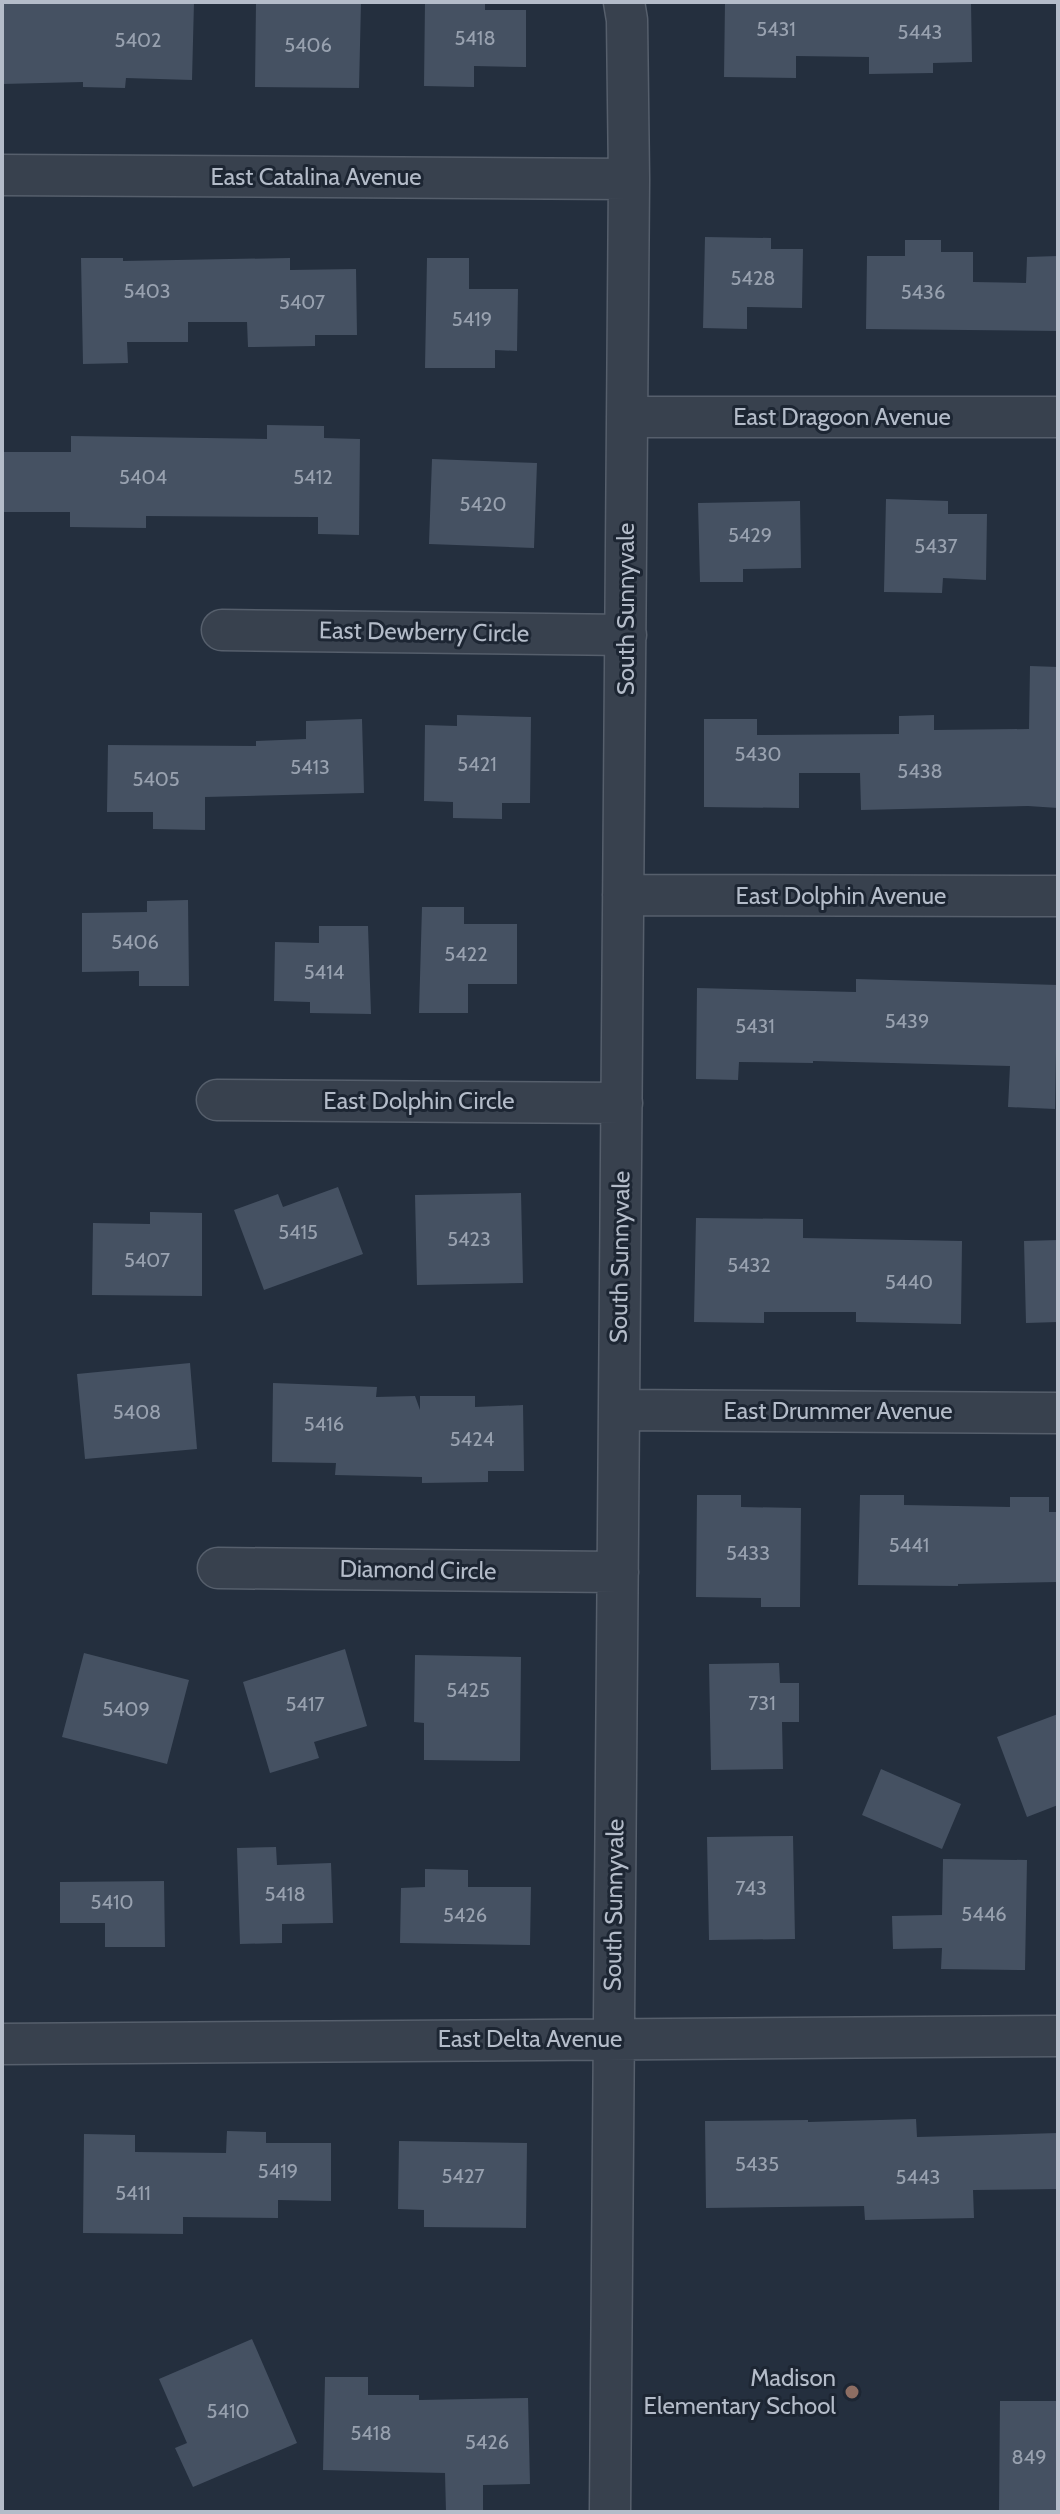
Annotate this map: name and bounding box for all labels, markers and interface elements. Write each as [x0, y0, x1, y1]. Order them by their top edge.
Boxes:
house number: 5431 [756, 17, 796, 41]
house number: 5443 [898, 20, 942, 44]
house number: 5418 [454, 26, 496, 50]
house number: 5402 [115, 28, 161, 52]
house number: 5406 [284, 33, 332, 57]
street label: East Catalina Avenue [210, 162, 422, 191]
house number: 5428 [731, 266, 775, 290]
house number: 5403 [123, 279, 171, 303]
house number: 5436 [901, 280, 945, 304]
house number: 5407 [279, 290, 325, 314]
house number: 5419 [452, 307, 492, 331]
street label: East Dragoon Avenue [733, 402, 951, 431]
house number: 5404 [119, 465, 167, 489]
house number: 5412 [293, 465, 333, 489]
house number: 5420 [460, 492, 506, 516]
street label: South Sunnyvale [611, 523, 640, 695]
house number: 5429 [728, 523, 772, 547]
house number: 5437 [914, 534, 958, 558]
street label: East Dewberry Circle [319, 615, 529, 648]
house number: 5430 [734, 742, 782, 766]
house number: 5421 [457, 752, 497, 776]
house number: 5413 [290, 755, 330, 779]
house number: 5438 [897, 759, 943, 783]
house number: 5405 [132, 767, 180, 791]
street label: East Dolphin Avenue [736, 881, 946, 910]
house number: 5406 [111, 930, 159, 954]
house number: 5422 [444, 942, 488, 966]
house number: 5414 [304, 960, 345, 984]
house number: 5439 [885, 1009, 929, 1033]
house number: 5431 [735, 1014, 775, 1038]
street label: East Dolphin Circle [323, 1086, 515, 1115]
street label: South Sunnyvale [603, 1171, 636, 1343]
house number: 5415 [278, 1220, 318, 1244]
house number: 5423 [447, 1227, 491, 1251]
house number: 5407 [124, 1248, 170, 1272]
house number: 5432 [727, 1253, 771, 1277]
house number: 5440 [885, 1270, 933, 1294]
street label: East Drummer Avenue [723, 1396, 953, 1425]
house number: 5408 [113, 1400, 161, 1424]
house number: 5416 [304, 1412, 344, 1436]
house number: 5424 [450, 1427, 495, 1451]
house number: 5441 [889, 1533, 929, 1557]
house number: 5433 [726, 1541, 770, 1565]
street label: Diamond Circle [339, 1554, 497, 1585]
house number: 5425 [446, 1678, 490, 1702]
house number: 731 [748, 1691, 776, 1715]
house number: 5417 [286, 1692, 324, 1716]
house number: 5409 [102, 1697, 150, 1721]
street label: South Sunnyvale [597, 1819, 630, 1991]
house number: 743 [735, 1876, 767, 1900]
house number: 5418 [264, 1882, 306, 1906]
house number: 5410 [91, 1890, 133, 1914]
house number: 5446 [961, 1902, 1007, 1926]
house number: 5426 [443, 1903, 487, 1927]
street label: East Delta Avenue [438, 2024, 622, 2053]
house number: 5435 [735, 2152, 779, 2176]
house number: 5419 [258, 2159, 298, 2183]
house number: 5427 [442, 2164, 484, 2188]
house number: 5443 [896, 2165, 940, 2189]
house number: 5411 [115, 2181, 151, 2205]
place label: Madison Elementary School [644, 2363, 836, 2420]
marker: Madison Elementary School [843, 2383, 861, 2401]
house number: 5410 [207, 2399, 249, 2423]
house number: 5418 [350, 2421, 392, 2445]
house number: 5426 [465, 2430, 509, 2454]
house number: 849 [1011, 2445, 1047, 2469]

